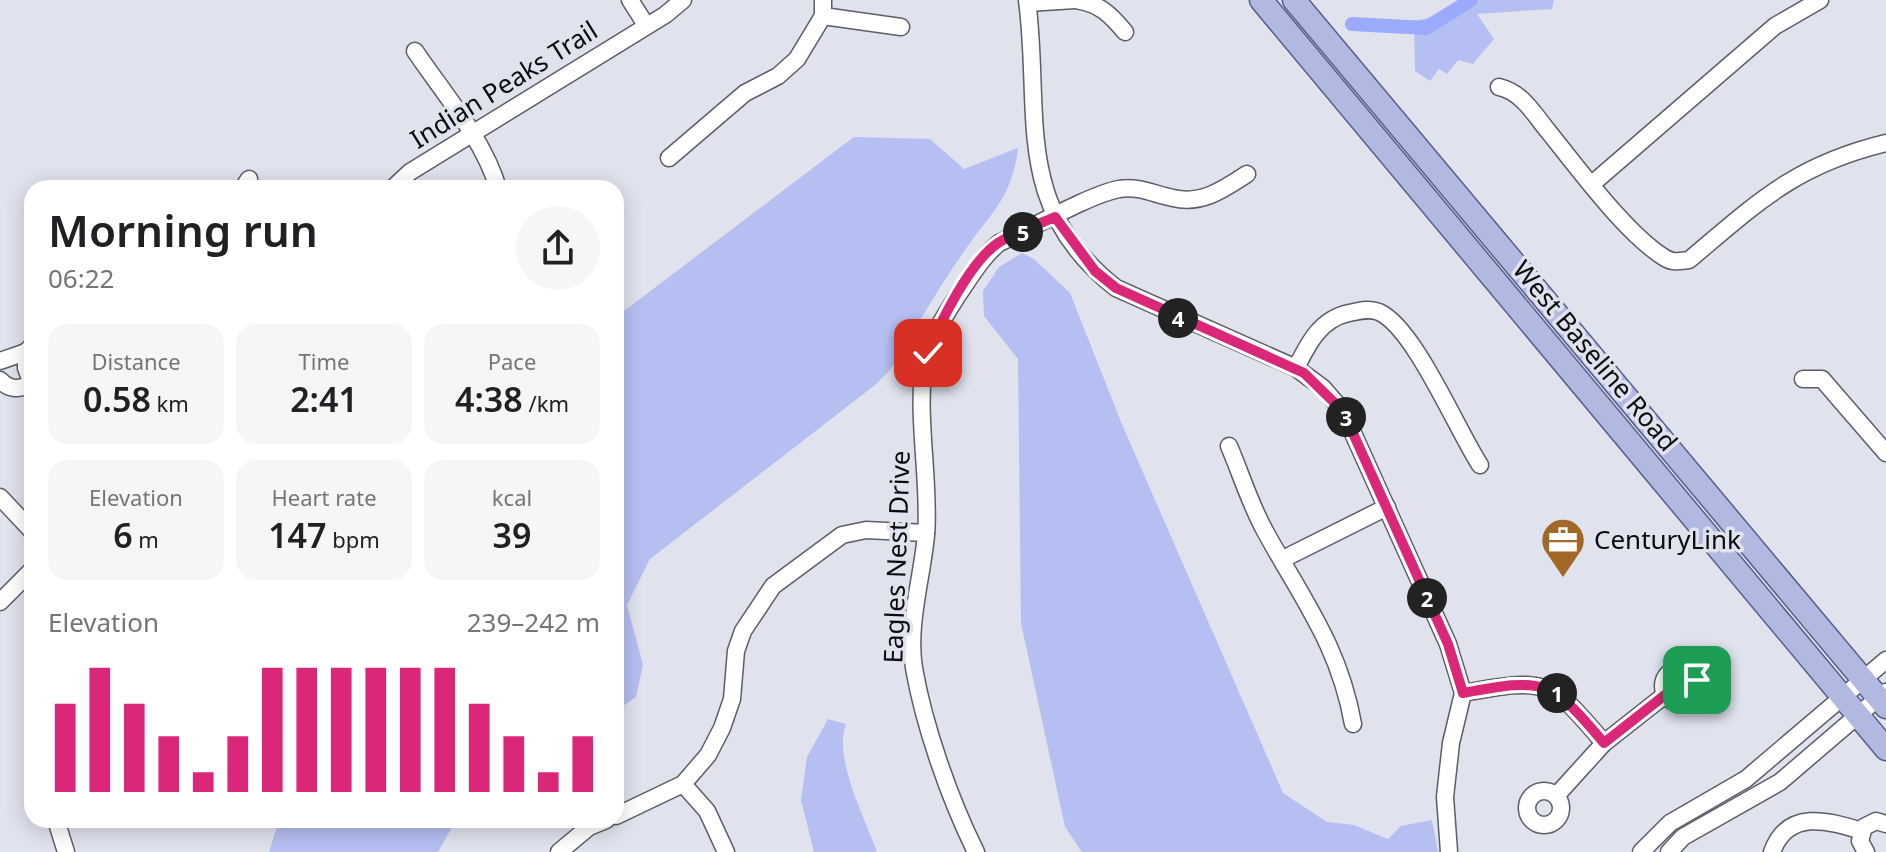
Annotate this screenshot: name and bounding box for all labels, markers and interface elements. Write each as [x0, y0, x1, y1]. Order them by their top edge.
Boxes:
street label: Indian Peaks Trail [403, 12, 604, 156]
text: Morning run [48, 200, 318, 260]
button: share [516, 206, 600, 290]
pin: 5 [1003, 212, 1043, 252]
text: 5 [1017, 217, 1029, 247]
street label: West Baseline Road [1505, 252, 1686, 458]
text: 06:22 [48, 260, 114, 296]
pin: 4 [1158, 298, 1198, 338]
text: 4 [1172, 303, 1184, 333]
pin [894, 319, 962, 387]
icon: check [906, 331, 950, 375]
text: Distance [91, 346, 181, 376]
text: Time [299, 346, 349, 376]
text: Pace [488, 346, 536, 376]
text: 0.58 [83, 376, 151, 422]
text: 2:41 [290, 376, 358, 422]
text: 4:38 [455, 376, 523, 422]
text: km [151, 388, 189, 418]
text: /km [523, 388, 569, 418]
pin: 3 [1326, 397, 1366, 437]
text: 3 [1340, 402, 1352, 432]
street label: Eagles Nest Drive [874, 450, 918, 664]
text: Elevation [89, 482, 183, 512]
text: Heart rate [271, 482, 377, 512]
text: kcal [492, 482, 532, 512]
text: 6 [113, 512, 133, 558]
text: 147 [268, 512, 327, 558]
text: 39 [493, 512, 531, 558]
office icon: CenturyLink [1539, 516, 1587, 579]
place label: CenturyLink [1594, 521, 1741, 557]
text: m [133, 524, 159, 554]
text: bpm [327, 524, 380, 554]
pin: 2 [1407, 578, 1447, 618]
text: 2 [1421, 583, 1433, 613]
text: Elevation [48, 604, 159, 640]
text: 239–242 m [467, 604, 600, 640]
pin [1663, 646, 1731, 714]
icon: arrive [1675, 658, 1719, 702]
pin: 1 [1537, 673, 1577, 713]
text: 1 [1551, 678, 1563, 708]

